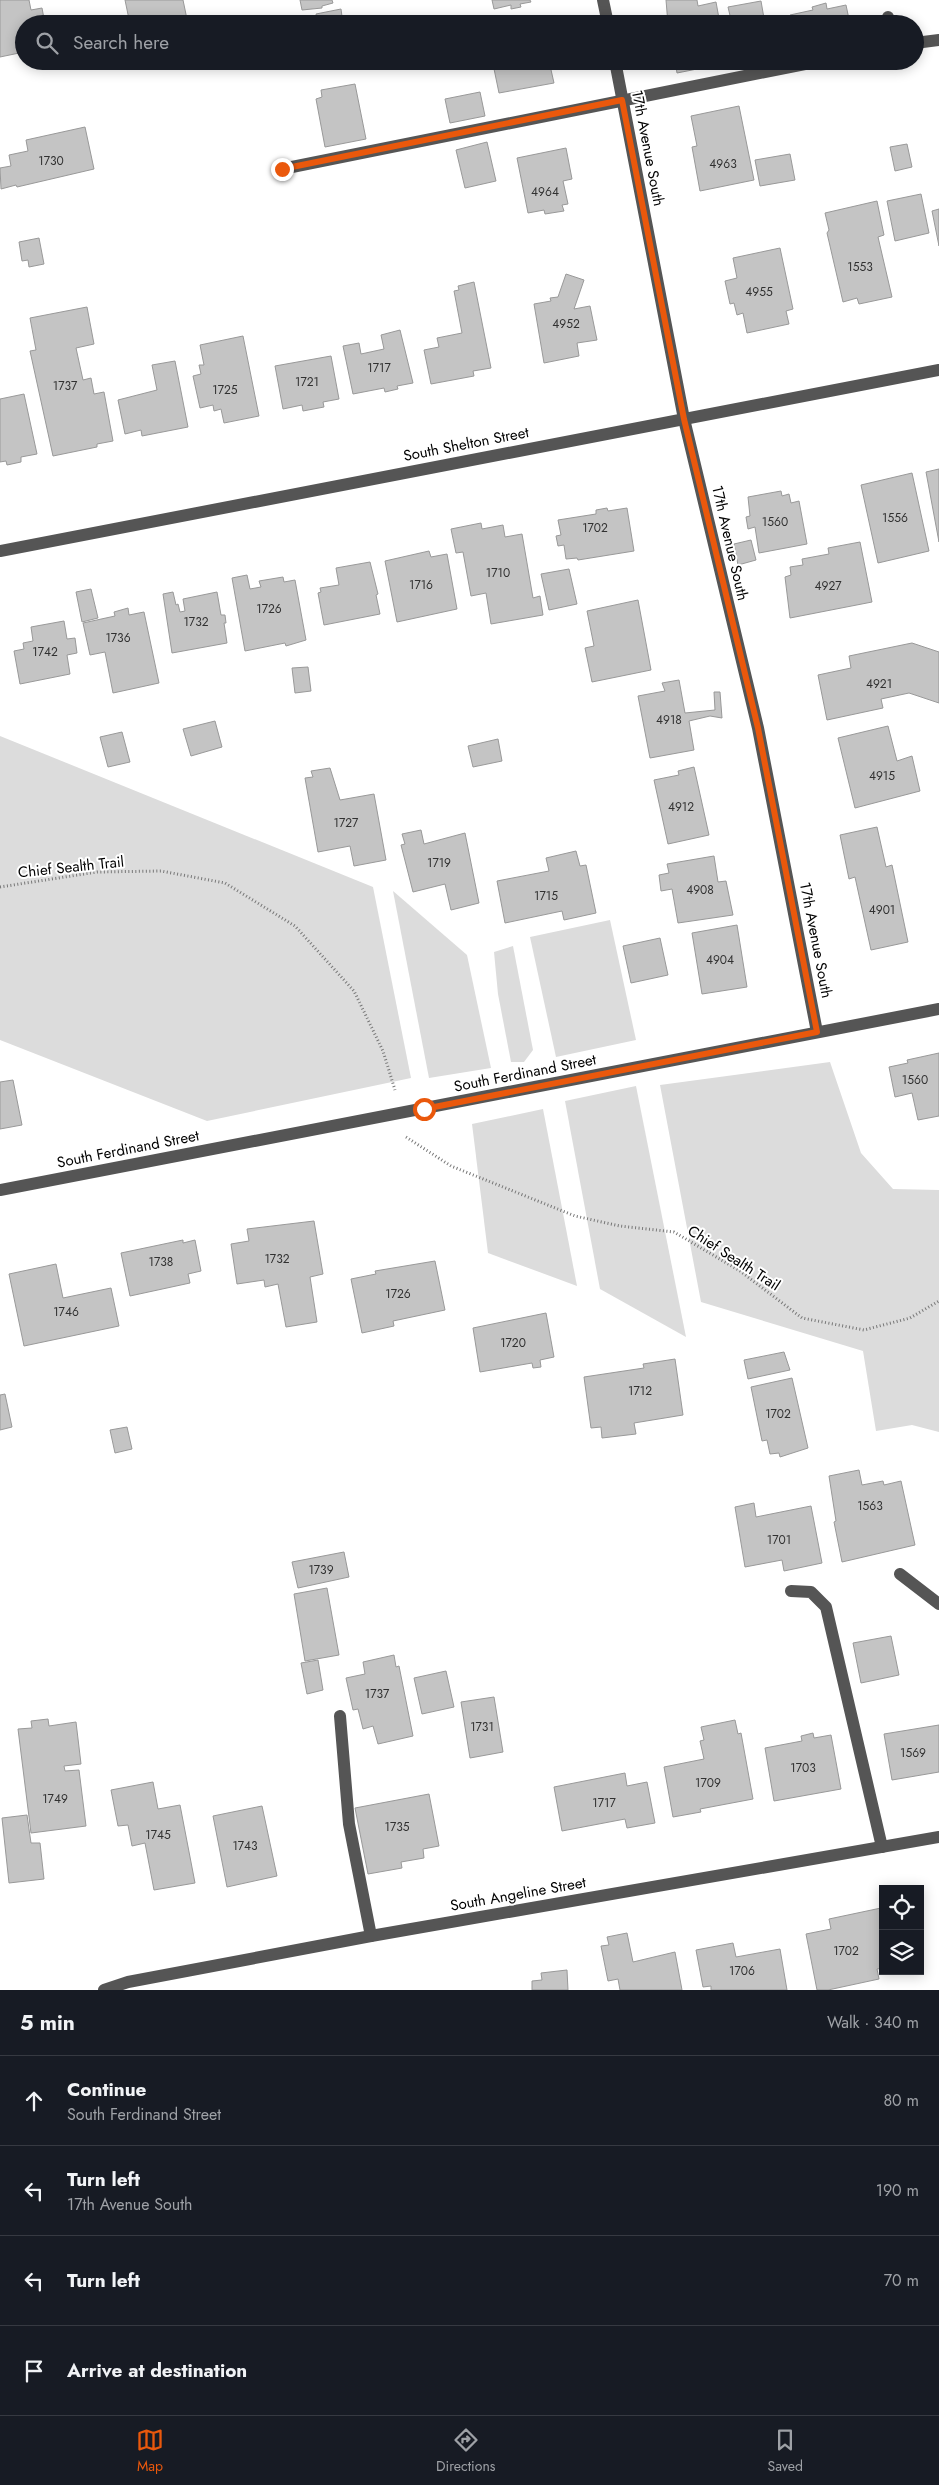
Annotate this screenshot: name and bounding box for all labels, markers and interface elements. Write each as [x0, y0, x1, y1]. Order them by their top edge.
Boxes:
search box [15, 15, 924, 70]
icon: search [33, 29, 61, 57]
text: Search here [73, 29, 169, 56]
street label: 17th Avenue South [626, 88, 670, 208]
house number: 1730 [38, 152, 64, 170]
house number: 4963 [709, 155, 737, 173]
route end [271, 158, 294, 181]
house number: 4964 [531, 183, 559, 201]
house number: 1553 [847, 258, 873, 276]
house number: 4955 [745, 283, 773, 301]
house number: 4952 [552, 315, 580, 333]
house number: 1717 [367, 359, 391, 377]
house number: 1721 [295, 373, 319, 391]
house number: 1737 [53, 377, 78, 395]
house number: 1725 [212, 381, 238, 399]
street label: South Shelton Street [401, 421, 531, 467]
street label: 17th Avenue South [706, 483, 754, 603]
house number: 1556 [882, 509, 908, 527]
house number: 1560 [762, 513, 788, 531]
house number: 1702 [582, 519, 608, 537]
house number: 1710 [486, 564, 510, 582]
house number: 1716 [409, 576, 433, 594]
house number: 4927 [814, 577, 842, 595]
house number: 1726 [256, 600, 282, 618]
house number: 1732 [183, 613, 209, 631]
house number: 1736 [105, 629, 131, 647]
house number: 1742 [32, 643, 58, 661]
house number: 4921 [866, 675, 892, 693]
house number: 4918 [656, 711, 682, 729]
house number: 4915 [869, 767, 895, 785]
house number: 4912 [668, 798, 694, 816]
house number: 1727 [334, 814, 359, 832]
street label: Chief Sealth Trail [17, 850, 125, 884]
house number: 1719 [427, 854, 451, 872]
street label: 17th Avenue South [794, 880, 838, 1000]
house number: 4908 [686, 881, 714, 899]
house number: 1715 [534, 887, 558, 905]
house number: 4901 [869, 901, 895, 919]
house number: 4904 [706, 951, 734, 969]
street label: South Ferdinand Street [452, 1048, 598, 1098]
house number: 1560 [902, 1071, 928, 1089]
route start [413, 1098, 436, 1121]
street label: South Ferdinand Street [55, 1124, 201, 1174]
street label: Chief Sealth Trail [683, 1220, 785, 1296]
house number: 1732 [264, 1250, 290, 1268]
house number: 1738 [149, 1253, 173, 1271]
house number: 1726 [385, 1285, 411, 1303]
house number: 1746 [53, 1303, 79, 1321]
house number: 1720 [500, 1334, 526, 1352]
house number: 1712 [628, 1382, 652, 1400]
house number: 1702 [765, 1405, 791, 1423]
house number: 1563 [857, 1497, 883, 1515]
house number: 1701 [767, 1531, 791, 1549]
house number: 1739 [308, 1561, 334, 1579]
house number: 1737 [365, 1685, 390, 1703]
house number: 1731 [470, 1718, 494, 1736]
house number: 1569 [900, 1744, 926, 1762]
house number: 1703 [790, 1759, 816, 1777]
house number: 1709 [695, 1774, 721, 1792]
house number: 1749 [42, 1790, 68, 1808]
house number: 1717 [592, 1794, 616, 1812]
house number: 1735 [384, 1818, 410, 1836]
house number: 1745 [145, 1826, 171, 1844]
house number: 1743 [232, 1837, 258, 1855]
street label: South Angeline Street [448, 1871, 588, 1917]
map controls [879, 1885, 924, 1975]
button: locate [879, 1885, 924, 1930]
button: layers [879, 1930, 924, 1975]
house number: 1702 [833, 1942, 859, 1960]
house number: 1706 [729, 1962, 755, 1980]
text: 5 min [20, 2008, 75, 2038]
text: Walk · 340 m [827, 2011, 919, 2034]
text: Continue [67, 2076, 146, 2103]
icon: ahead [20, 2087, 48, 2115]
text: 80 m [883, 2089, 919, 2112]
text: South Ferdinand Street [67, 2103, 221, 2126]
text: Turn left [67, 2166, 140, 2193]
icon: left [20, 2177, 48, 2205]
text: 190 m [876, 2179, 919, 2202]
text: 17th Avenue South [67, 2193, 192, 2216]
icon: left [20, 2267, 48, 2295]
text: Turn left [67, 2267, 140, 2294]
text: 70 m [884, 2269, 919, 2292]
icon: arrive [20, 2357, 48, 2385]
text: Arrive at destination [67, 2357, 247, 2384]
tab: Map [136, 2426, 164, 2476]
tab: Directions [436, 2426, 495, 2476]
tab: Saved [767, 2426, 803, 2476]

